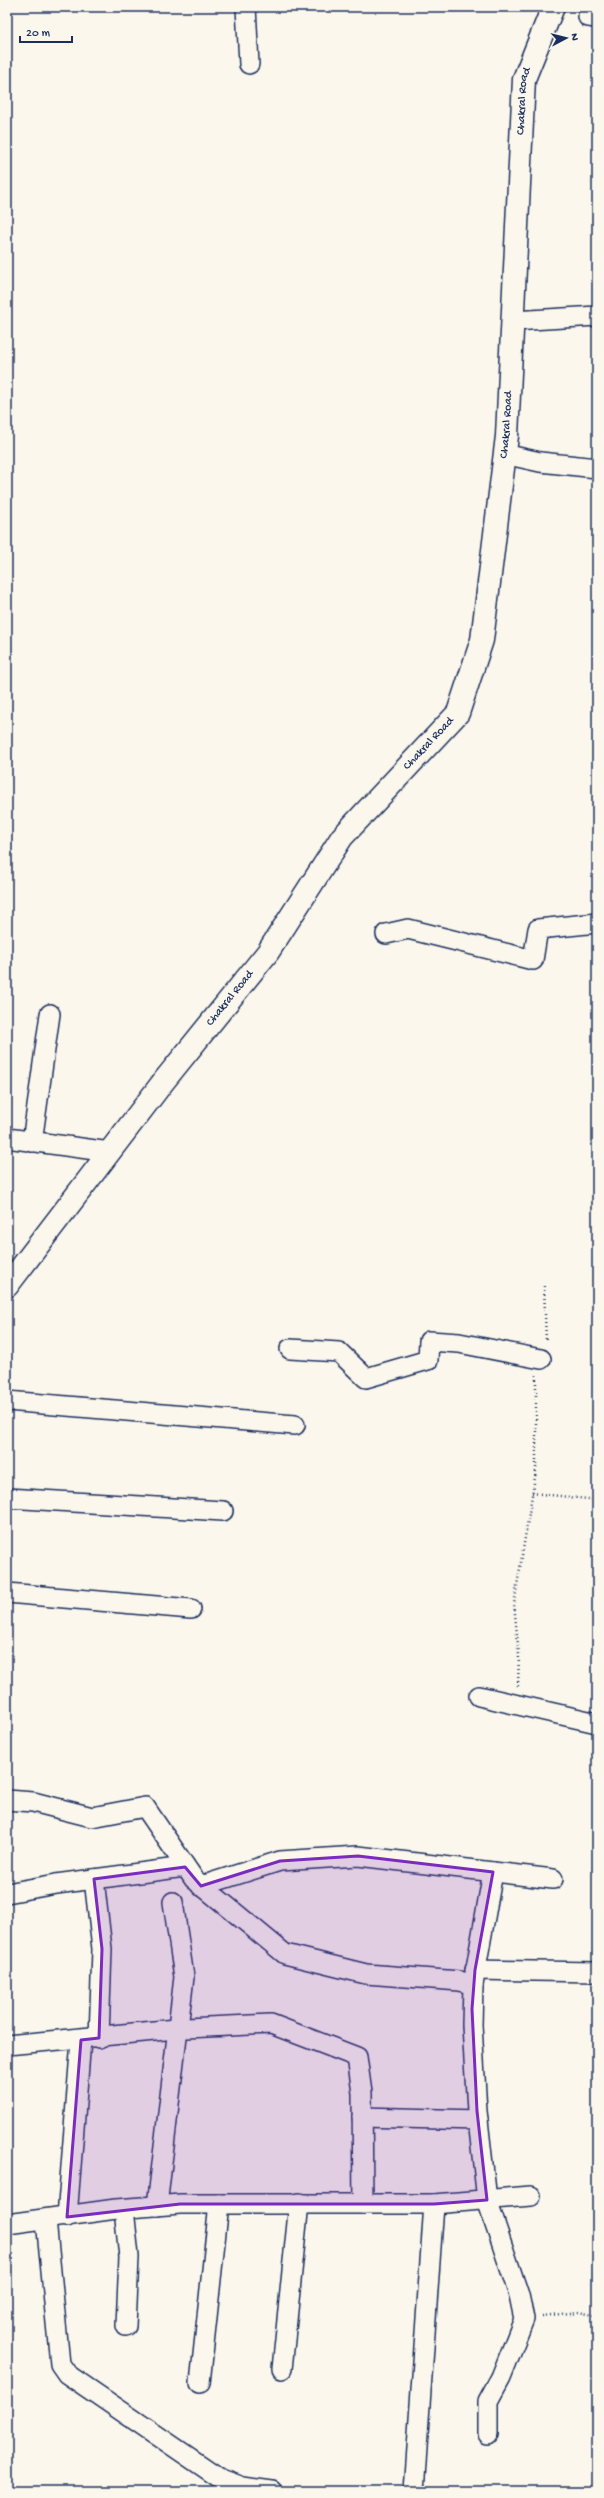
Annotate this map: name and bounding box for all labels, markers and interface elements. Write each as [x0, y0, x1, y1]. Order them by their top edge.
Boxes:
scale bar [20, 18, 72, 44]
north arrow [546, 18, 586, 58]
text: 20 m [26, 27, 51, 41]
text: N [568, 33, 580, 41]
street label: Chakral Road [514, 65, 535, 135]
street label: Chakral Road [497, 390, 516, 459]
street label: Chakral Road [401, 714, 458, 774]
street label: Chakral Road [204, 967, 258, 1029]

